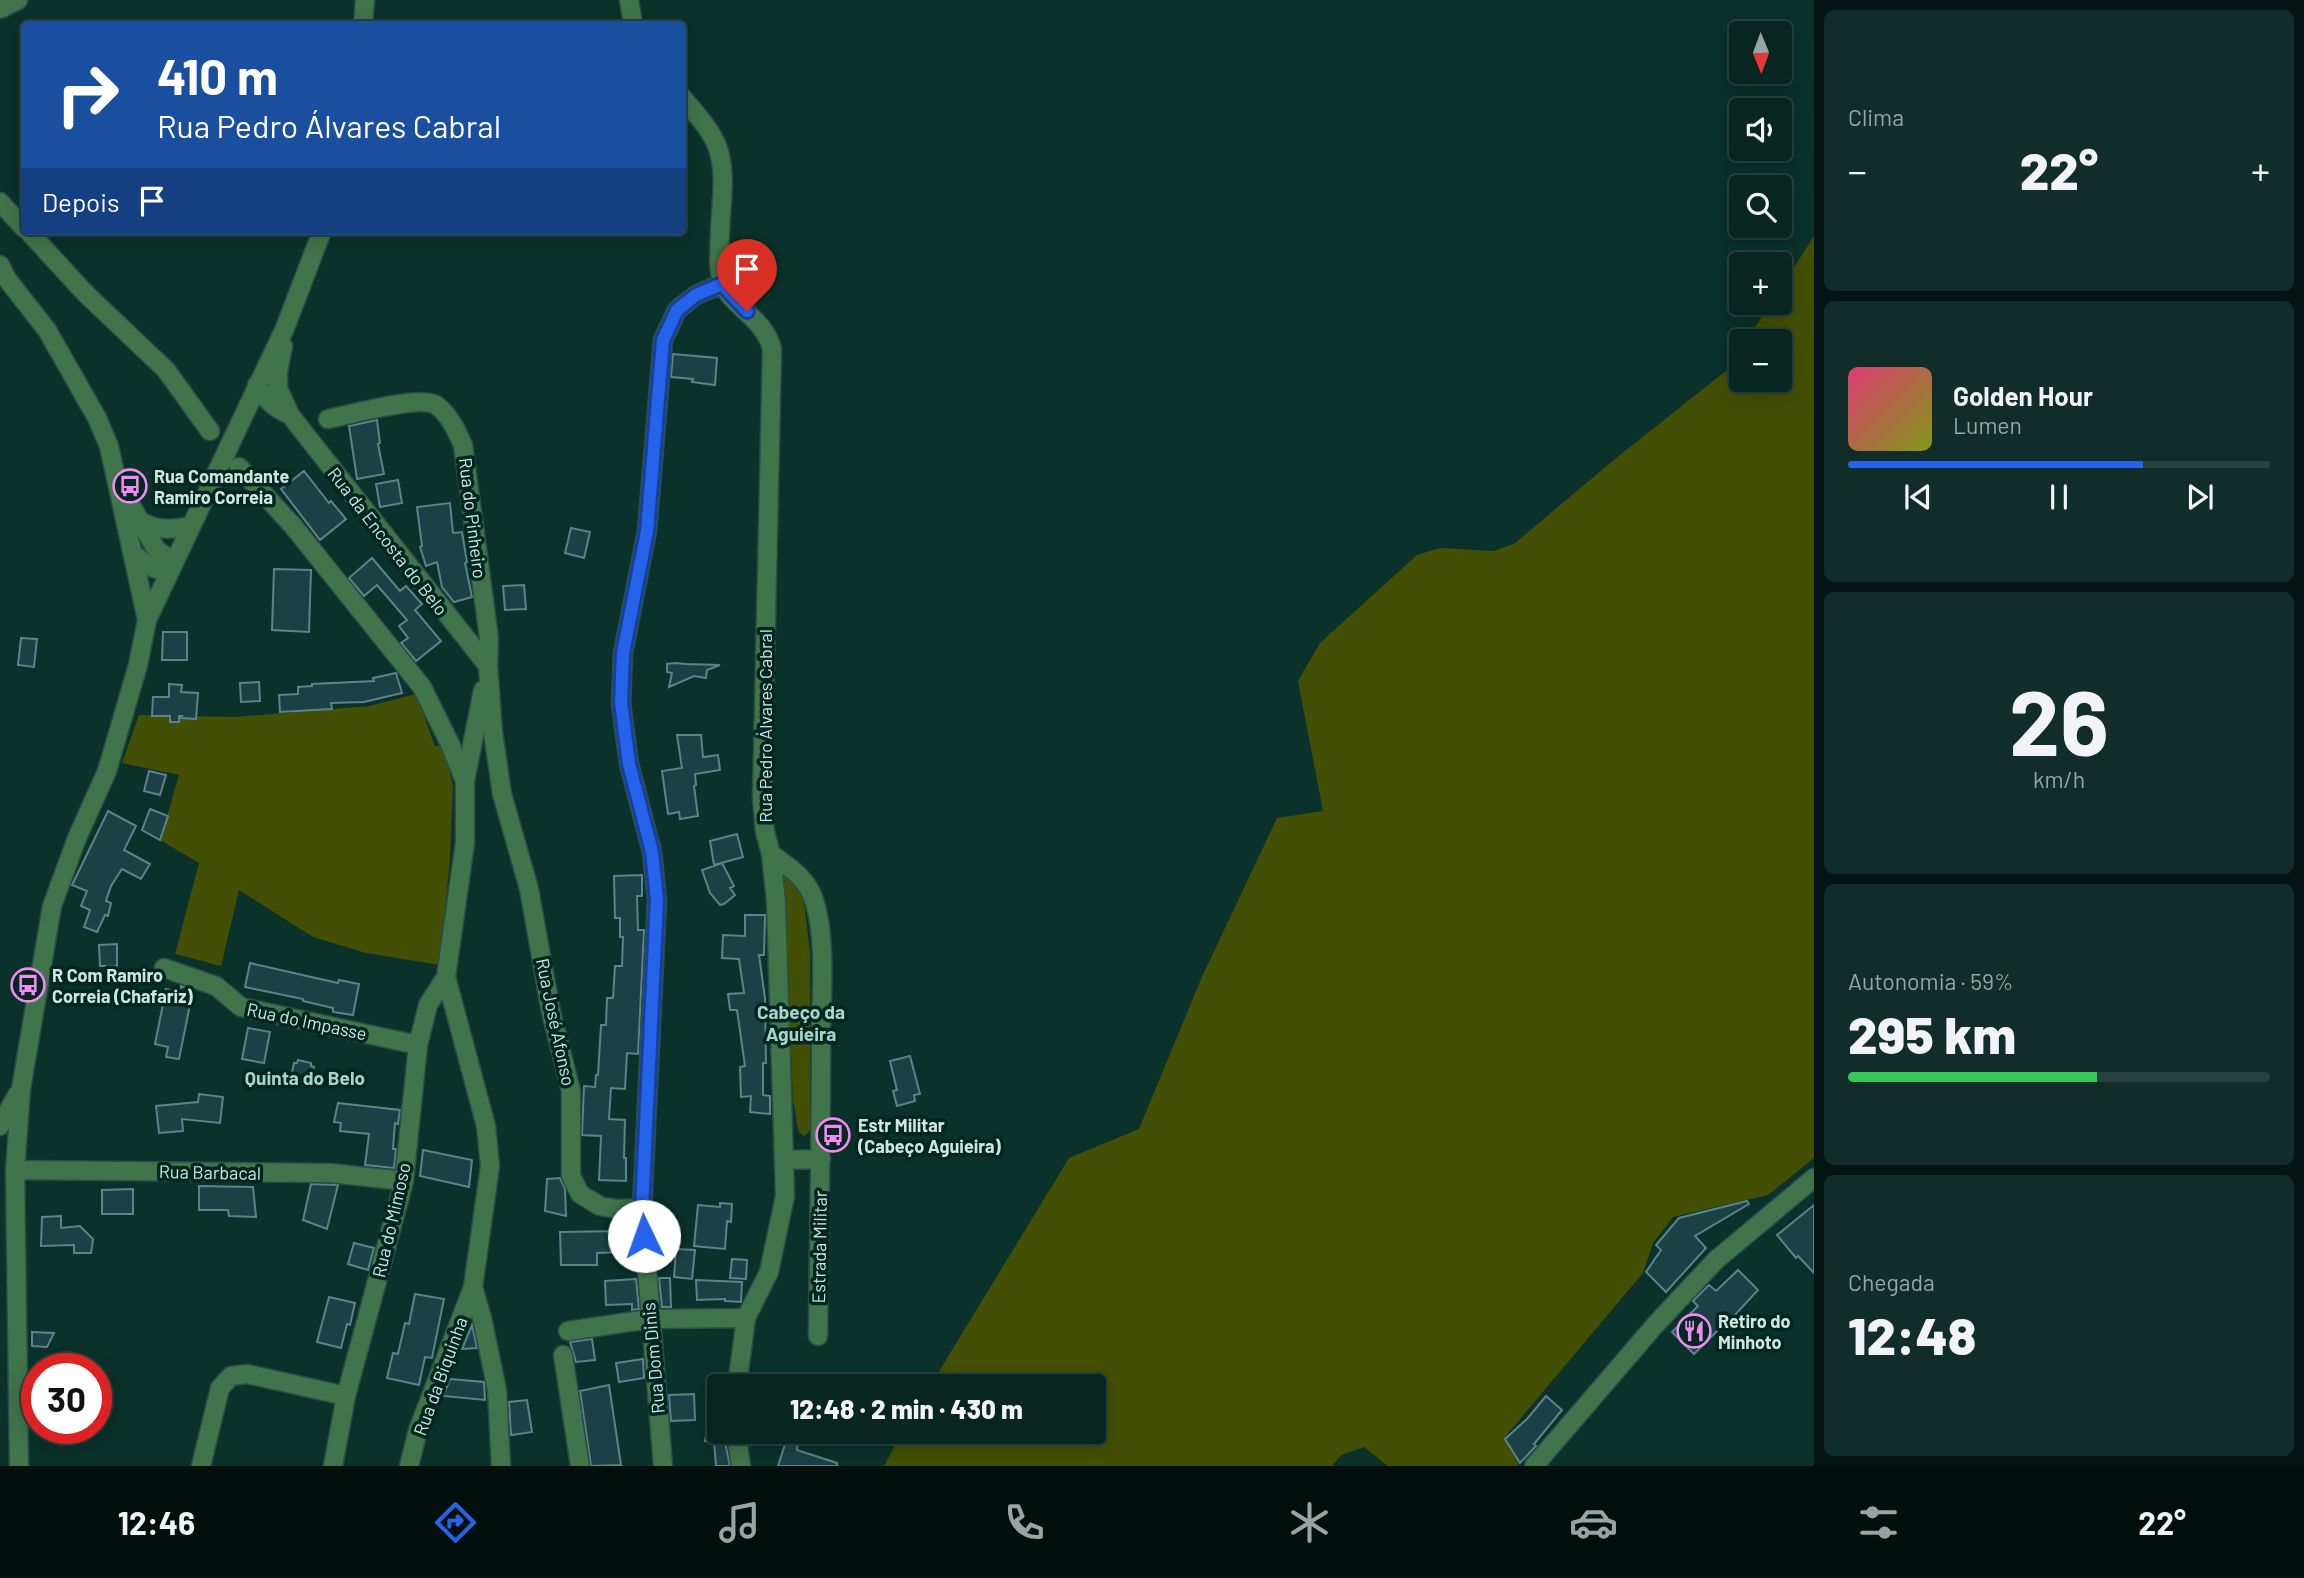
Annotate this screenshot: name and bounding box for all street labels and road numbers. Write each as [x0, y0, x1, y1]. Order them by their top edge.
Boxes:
street label: Rua do Pinheiro [455, 456, 491, 580]
street label: Rua da Encosta do Belo [323, 463, 453, 619]
street label: Rua Pedro Álvares Cabral [754, 629, 776, 823]
street label: Rua José Afonso [532, 956, 580, 1088]
street label: Rua do Impasse [245, 998, 369, 1044]
street label: Rua Barbacal [159, 1160, 261, 1184]
street label: Rua do Mimoso [367, 1160, 415, 1280]
street label: Estrada Militar [807, 1190, 831, 1304]
street label: Rua Dom Dinis [637, 1301, 669, 1415]
street label: Rua da Biquinha [408, 1314, 472, 1438]

